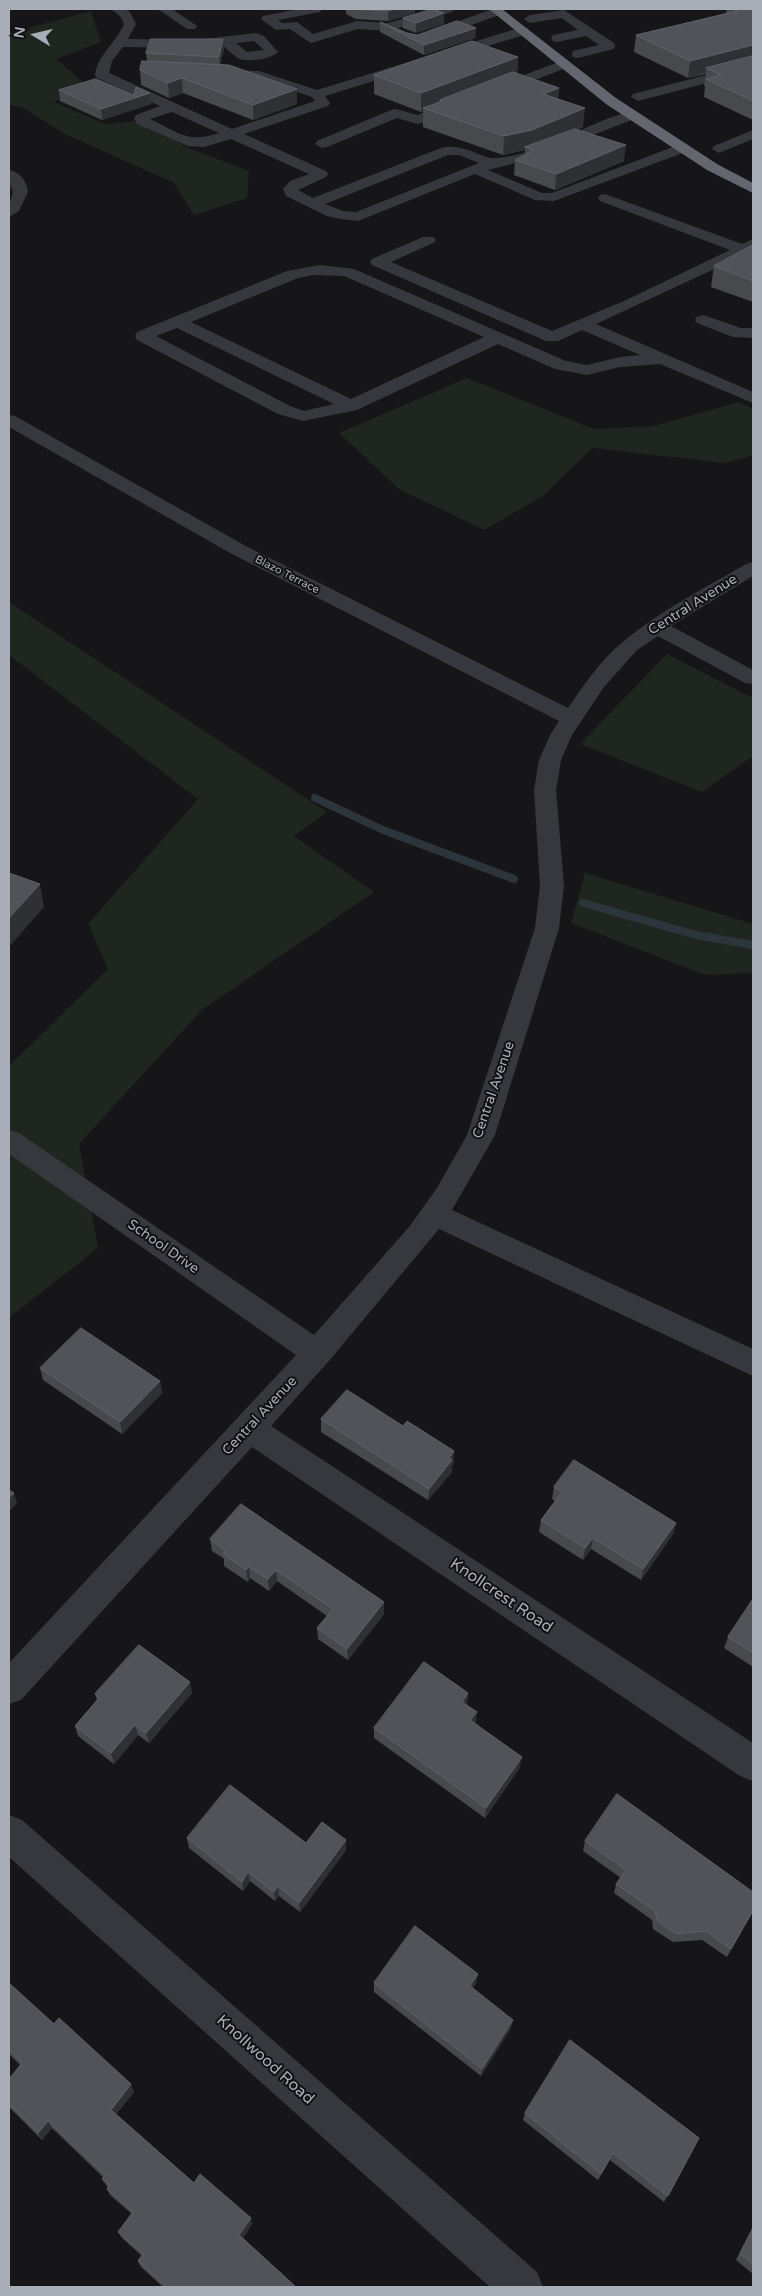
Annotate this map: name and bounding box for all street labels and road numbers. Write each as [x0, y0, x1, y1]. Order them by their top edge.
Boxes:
street label: Blazo Terrace [253, 553, 321, 597]
street label: Central Avenue [645, 571, 741, 639]
street label: Central Avenue [470, 1039, 518, 1141]
street label: School Drive [124, 1216, 202, 1278]
street label: Central Avenue [219, 1373, 301, 1459]
street label: Knollcrest Road [446, 1555, 556, 1637]
street label: Knollwood Road [212, 2011, 318, 2109]

